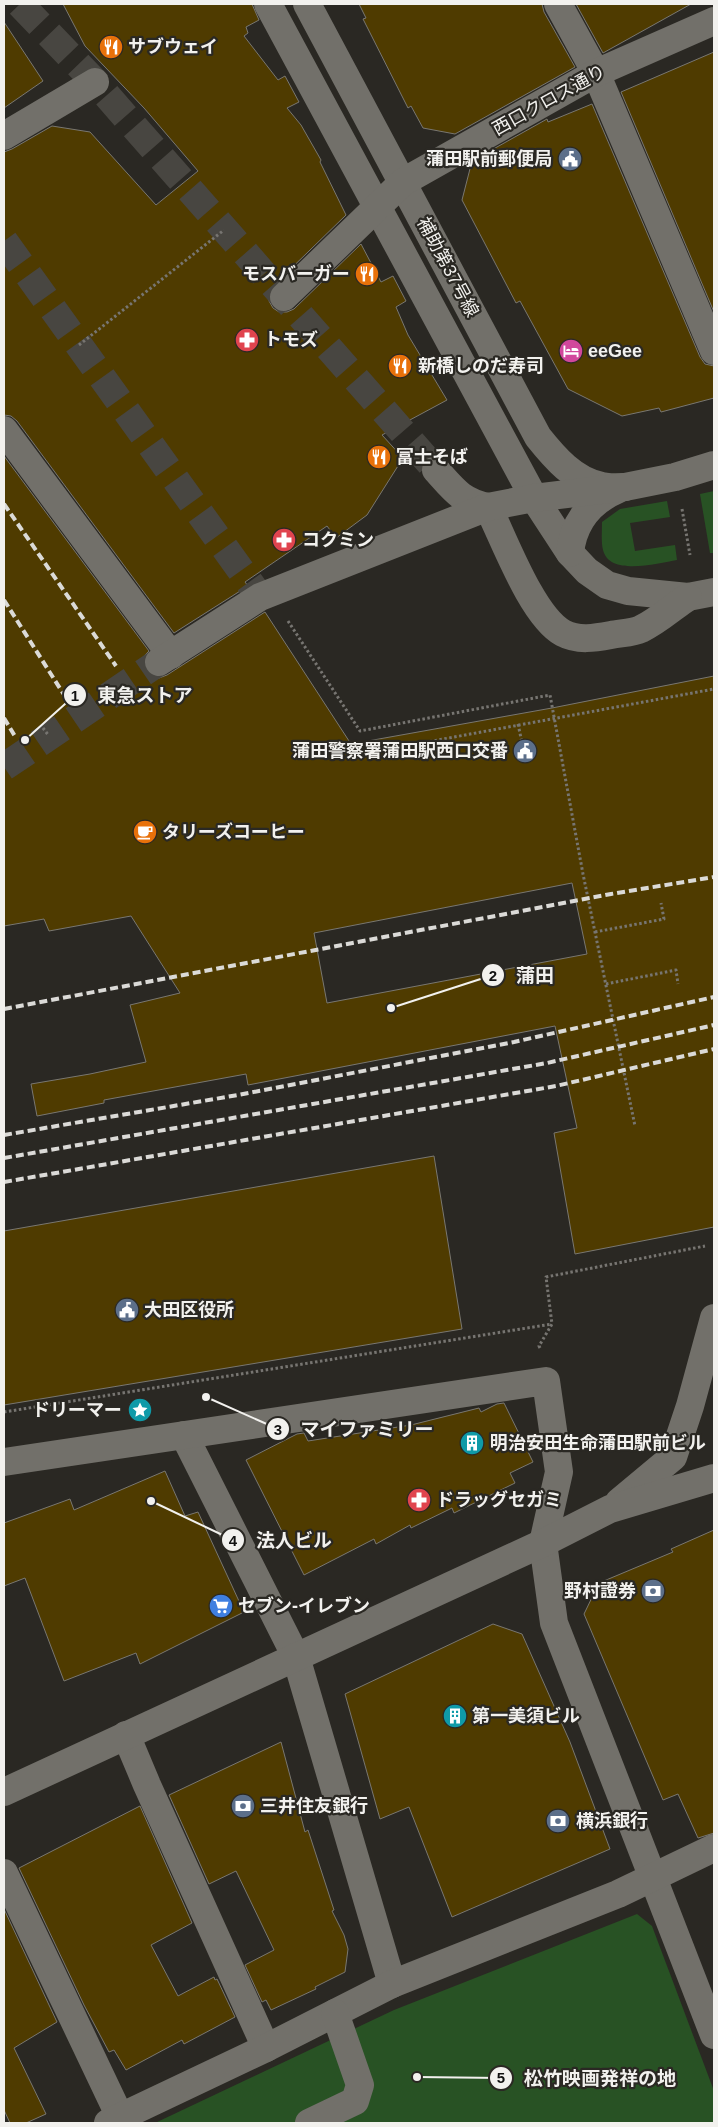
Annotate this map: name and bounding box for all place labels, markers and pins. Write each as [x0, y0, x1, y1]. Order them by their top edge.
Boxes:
restaurant icon: サブウェイ [98, 34, 124, 60]
place label: サブウェイ [128, 37, 218, 57]
public building icon: 蒲田駅前郵便局 [557, 146, 583, 172]
place label: 蒲田駅前郵便局 [426, 149, 552, 169]
restaurant icon: モスバーガー [354, 261, 380, 287]
place label: モスバーガー [242, 264, 350, 284]
pharmacy icon: トモズ [234, 327, 260, 353]
place label: トモズ [264, 330, 318, 350]
hotel icon: eeGee [558, 338, 584, 364]
place label: eeGee [588, 341, 642, 361]
restaurant icon: 新橋しのだ寿司 [387, 353, 413, 379]
place label: 新橋しのだ寿司 [418, 356, 544, 376]
restaurant icon: 富士そば [366, 444, 392, 470]
place label: 富士そば [396, 447, 468, 467]
pharmacy icon: コクミン [271, 527, 297, 553]
place label: コクミン [302, 530, 374, 550]
callout: 東急ストア [63, 678, 203, 712]
public building icon: 蒲田警察署蒲田駅西口交番 [512, 738, 538, 764]
place label: 蒲田警察署蒲田駅西口交番 [292, 741, 508, 761]
cafe icon: タリーズコーヒー [132, 819, 158, 845]
place label: タリーズコーヒー [162, 822, 305, 842]
callout: 蒲田 [481, 958, 564, 992]
public building icon: 大田区役所 [114, 1297, 140, 1323]
place label: 大田区役所 [144, 1300, 234, 1320]
place icon: ドリーマー [127, 1397, 153, 1423]
place label: ドリーマー [32, 1400, 122, 1420]
callout: マイファミリー [265, 1412, 443, 1446]
building icon: 明治安田生命蒲田駅前ビル [459, 1430, 485, 1456]
place label: 明治安田生命蒲田駅前ビル [490, 1433, 706, 1453]
pharmacy icon: ドラッグセガミ [406, 1487, 432, 1513]
place label: ドラッグセガミ [436, 1490, 562, 1510]
callout: 法人ビル [221, 1523, 342, 1557]
bank icon: 野村證券 [640, 1578, 666, 1604]
place label: 野村證券 [564, 1581, 636, 1601]
supermarket icon: セブン-イレブン [208, 1593, 234, 1619]
place label: セブン-イレブン [238, 1596, 370, 1616]
building icon: 第一美須ビル [442, 1703, 468, 1729]
place label: 第一美須ビル [472, 1706, 580, 1726]
bank icon: 三井住友銀行 [230, 1793, 256, 1819]
place label: 三井住友銀行 [260, 1795, 368, 1816]
bank icon: 横浜銀行 [545, 1808, 571, 1834]
place label: 横浜銀行 [576, 1810, 648, 1831]
callout: 松竹映画発祥の地 [489, 2061, 686, 2095]

